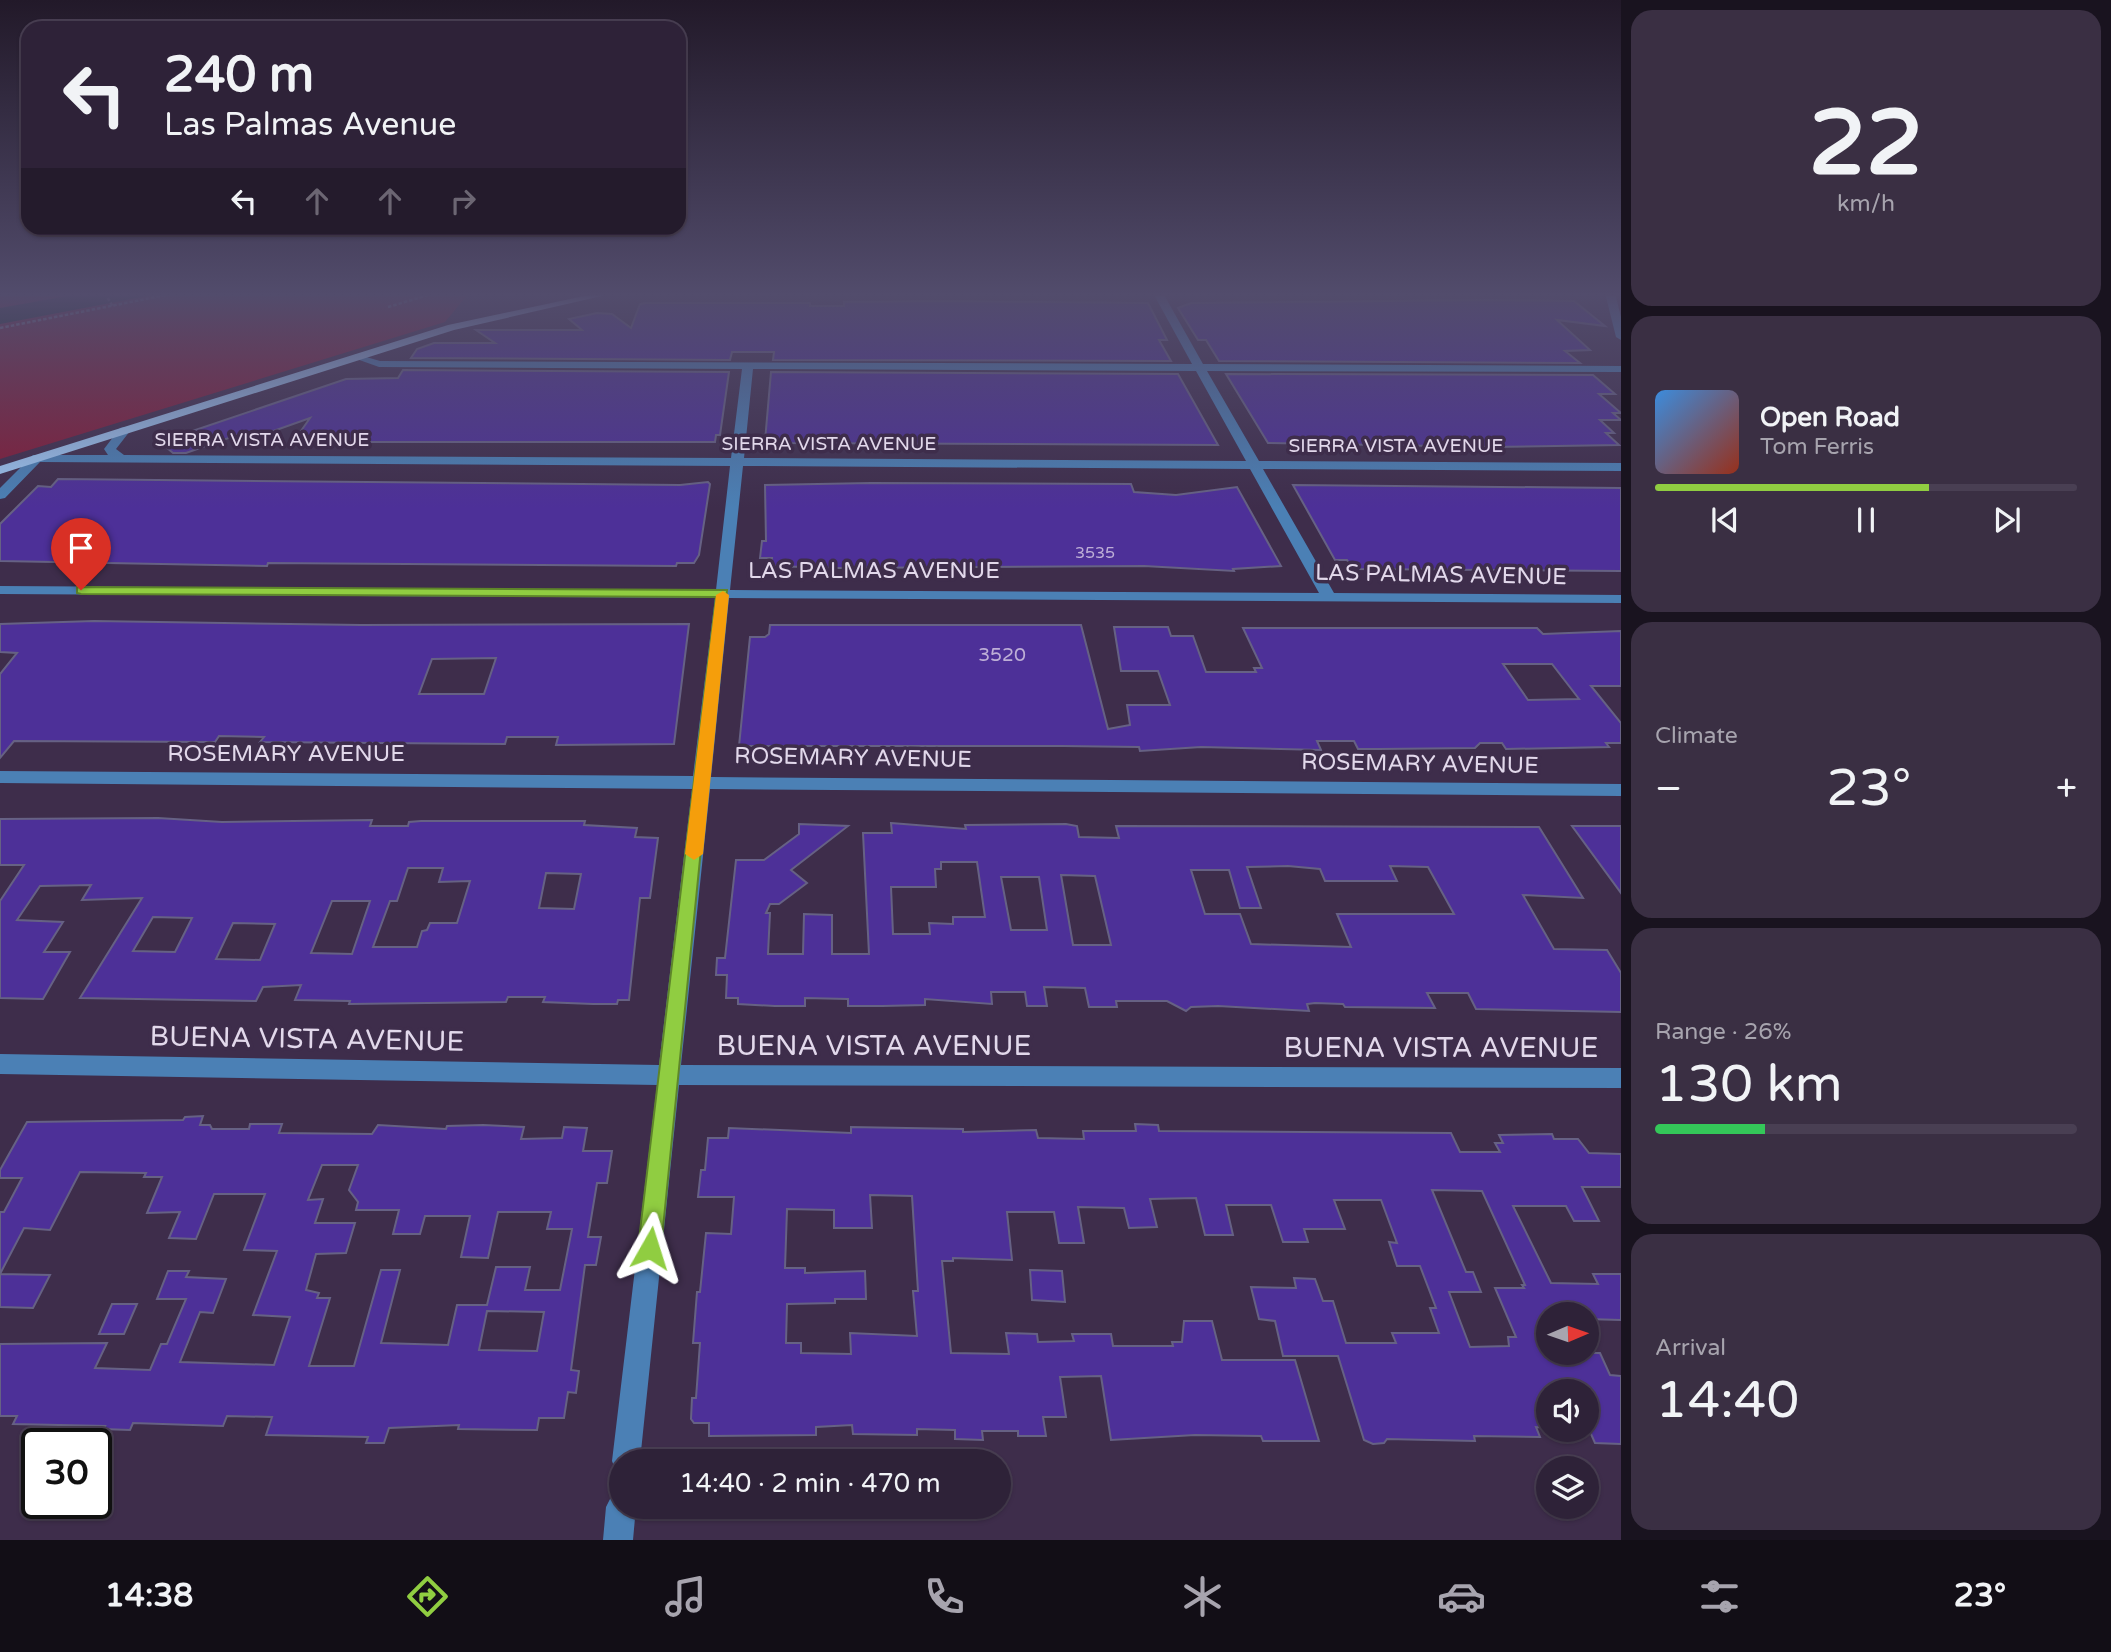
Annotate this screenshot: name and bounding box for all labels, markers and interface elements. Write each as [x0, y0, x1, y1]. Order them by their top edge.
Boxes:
text: 240 m [164, 46, 314, 105]
icon: left [49, 49, 140, 140]
text: 22 [1809, 89, 1923, 199]
text: Las Palmas Avenue [164, 106, 456, 144]
icon: left [225, 182, 263, 220]
icon: ahead [298, 182, 336, 220]
icon: ahead [371, 182, 409, 220]
icon: right [444, 182, 482, 220]
text: km/h [1837, 190, 1895, 218]
text: Open Road [1760, 402, 1900, 433]
street label: SIERRA VISTA AVENUE [155, 429, 369, 451]
street label: SIERRA VISTA AVENUE [722, 433, 936, 455]
text: Tom Ferris [1760, 433, 1874, 461]
street label: SIERRA VISTA AVENUE [1289, 435, 1503, 457]
icon: previous [1706, 501, 1744, 539]
icon: pause [1847, 501, 1885, 539]
icon: next [1988, 501, 2026, 539]
pin [51, 518, 111, 590]
icon: arrive [62, 529, 100, 567]
house number: 3535 [1075, 543, 1115, 563]
street label: LAS PALMAS AVENUE [748, 557, 1000, 585]
street label: LAS PALMAS AVENUE [1315, 559, 1567, 591]
house number: 3520 [978, 644, 1026, 666]
text: Climate [1655, 722, 1738, 750]
street label: ROSEMARY AVENUE [167, 740, 405, 768]
street label: ROSEMARY AVENUE [734, 742, 972, 774]
street label: ROSEMARY AVENUE [1301, 748, 1539, 780]
text: 23° [1826, 757, 1911, 820]
text: − [1655, 766, 1682, 812]
text: + [2056, 766, 2077, 812]
text: Range · 26% [1655, 1018, 1791, 1046]
street label: BUENA VISTA AVENUE [149, 1019, 465, 1059]
street label: BUENA VISTA AVENUE [717, 1029, 1031, 1063]
street label: BUENA VISTA AVENUE [1284, 1031, 1598, 1065]
text: 130 km [1655, 1053, 1843, 1116]
position arrow [613, 1211, 687, 1285]
north arrow [1536, 1302, 1600, 1365]
map controls [1536, 1302, 1599, 1519]
text: Arrival [1655, 1334, 1726, 1362]
text: 14:40 [1655, 1369, 1799, 1432]
button: sound [1536, 1379, 1599, 1442]
speed limit sign: 30 [21, 1428, 112, 1519]
button: layers [1536, 1456, 1599, 1519]
text: 14:40 · 2 min · 470 m [679, 1468, 941, 1499]
icon: directions [403, 1572, 452, 1621]
icon: music [661, 1572, 710, 1621]
icon: phone [920, 1572, 969, 1621]
icon: climate [1178, 1572, 1227, 1621]
icon: car [1437, 1572, 1486, 1621]
icon: filters [1695, 1572, 1744, 1621]
text: 14:38 [105, 1577, 193, 1615]
text: 23° [1954, 1577, 2006, 1615]

